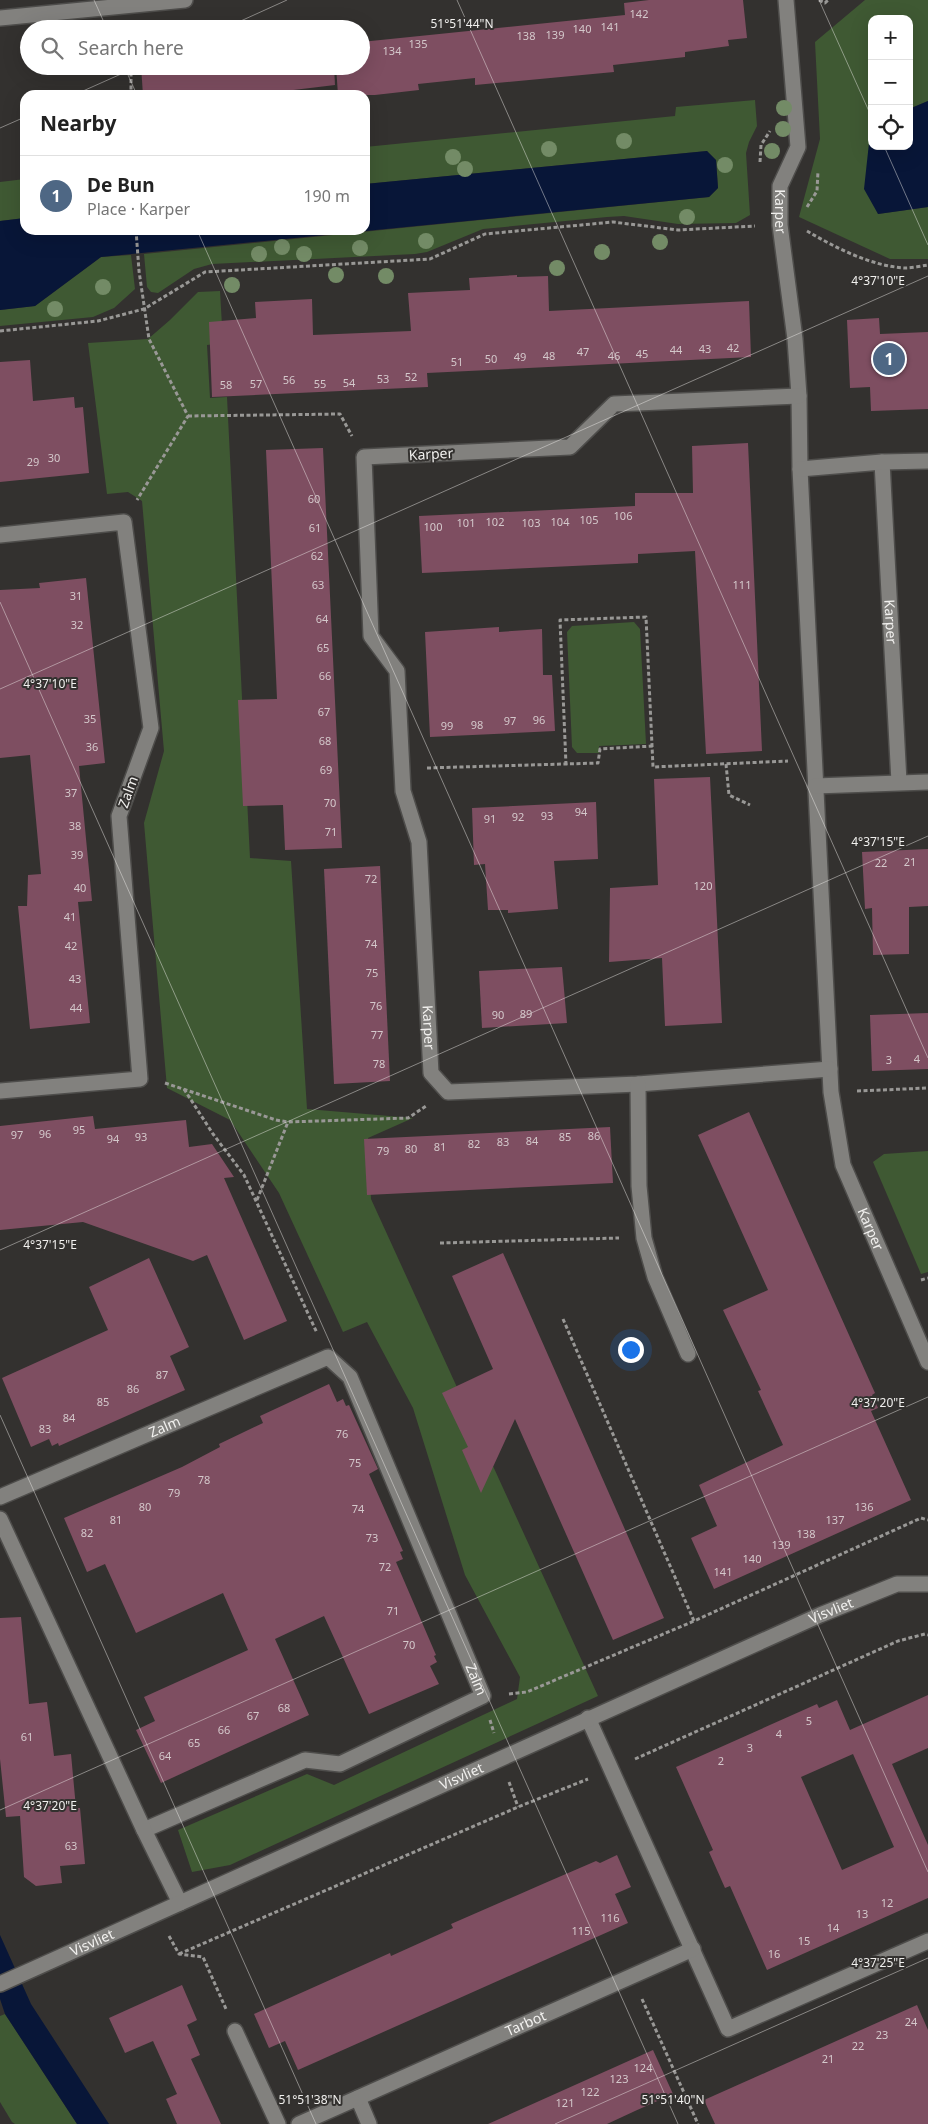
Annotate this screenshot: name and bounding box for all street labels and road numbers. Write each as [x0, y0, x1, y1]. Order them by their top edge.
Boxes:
street label: Karper [771, 189, 791, 235]
street label: Karper [408, 443, 454, 464]
street label: Karper [880, 599, 902, 645]
street label: Zalm [113, 773, 142, 810]
street label: Karper [418, 1005, 440, 1050]
street label: Karper [853, 1205, 889, 1253]
street label: Zalm [146, 1411, 183, 1441]
street label: Visvliet [806, 1593, 856, 1628]
street label: Zalm [462, 1661, 492, 1698]
street label: Visvliet [436, 1758, 486, 1794]
street label: Visvliet [67, 1924, 117, 1960]
street label: Tarbot [502, 2006, 549, 2040]

